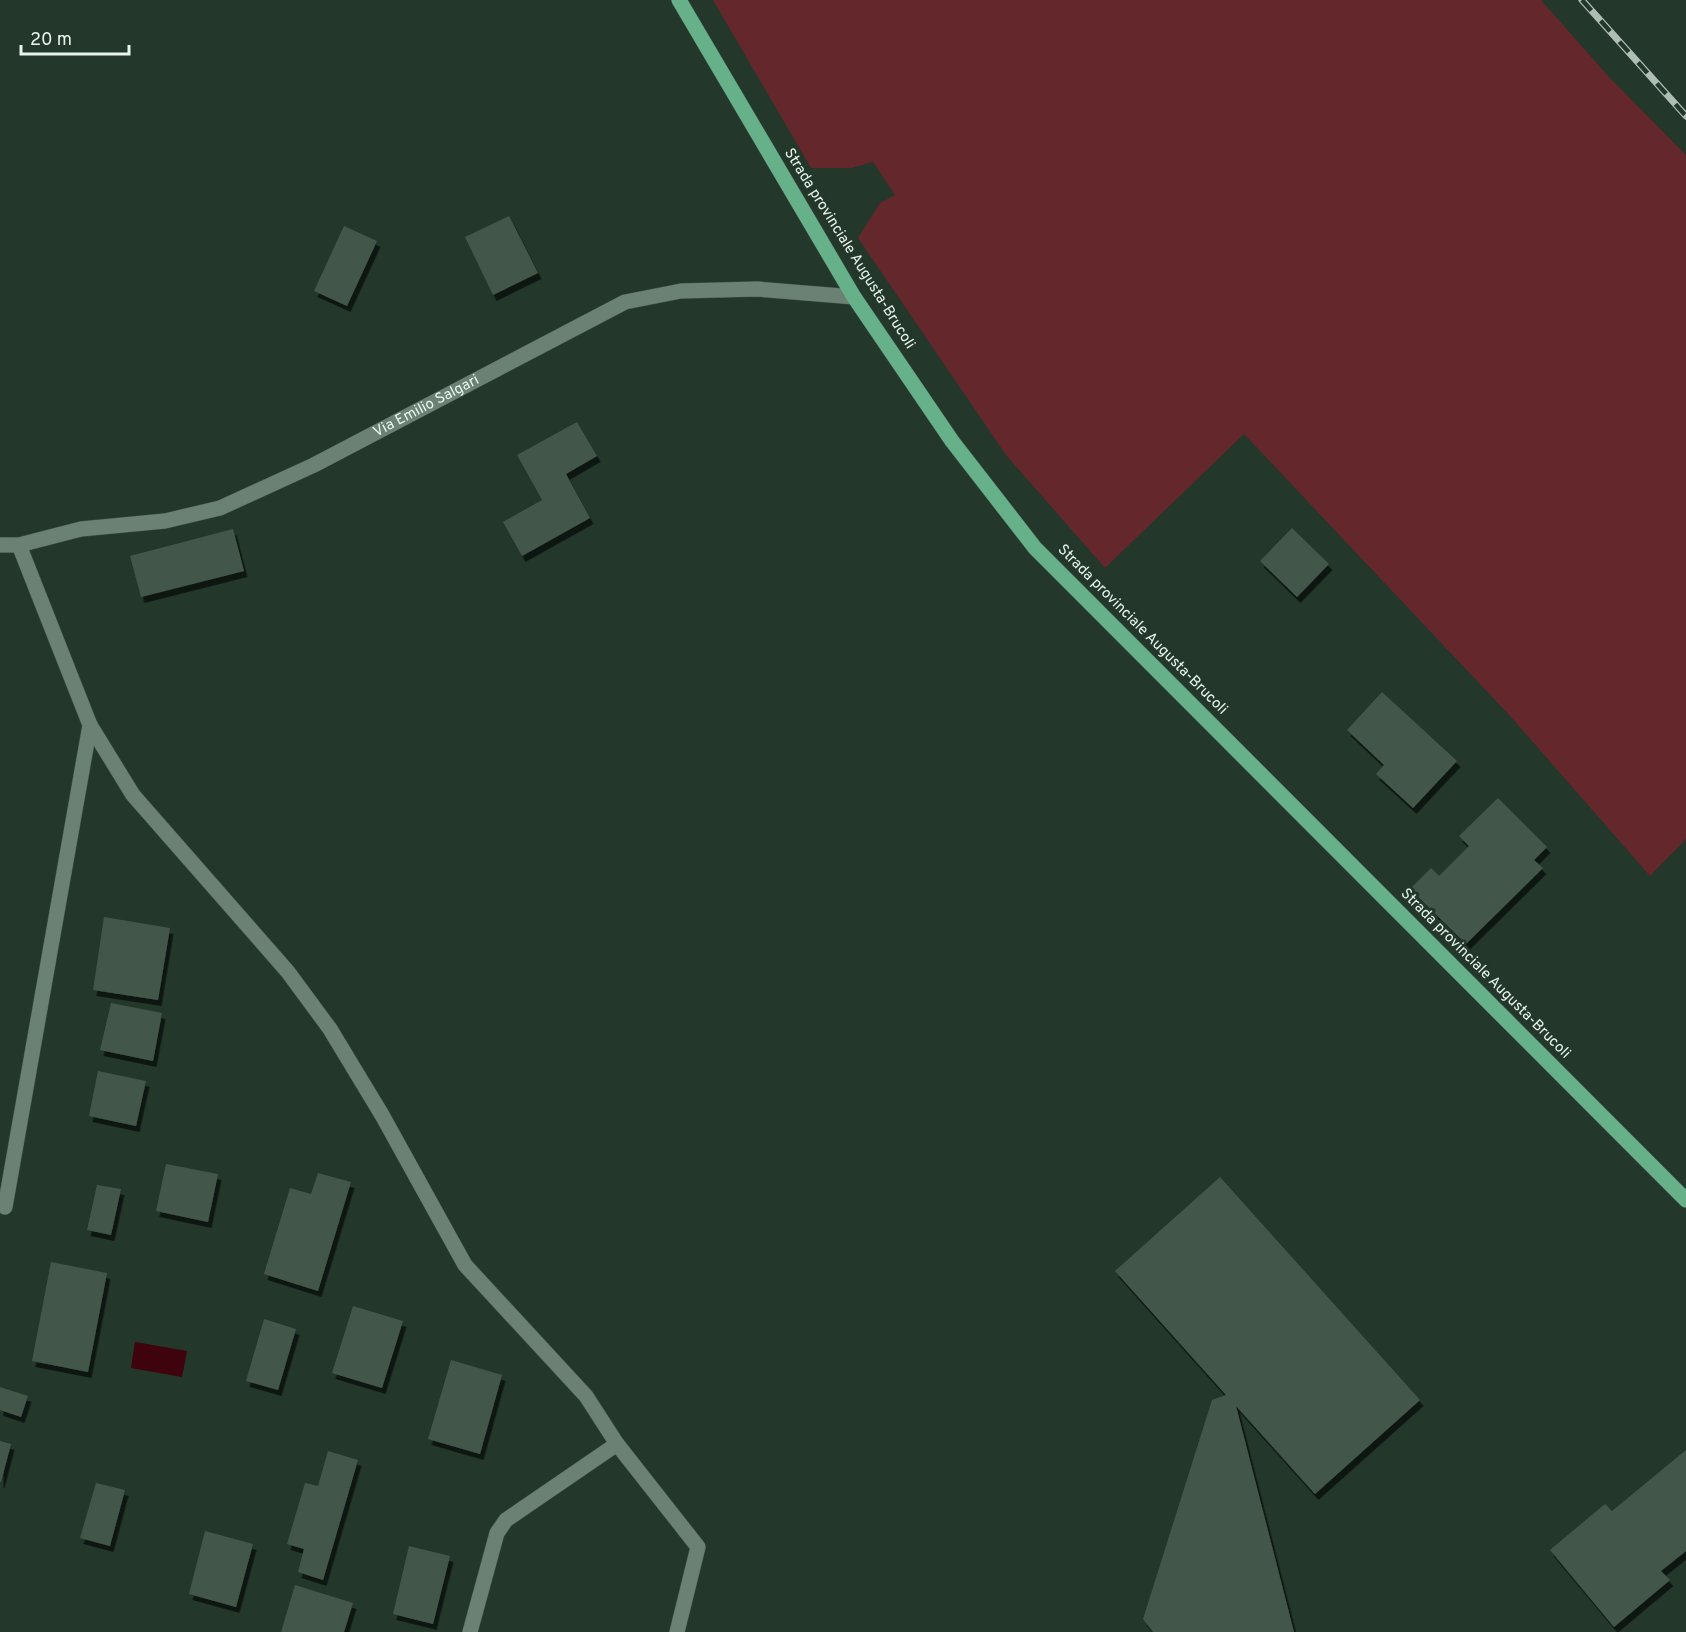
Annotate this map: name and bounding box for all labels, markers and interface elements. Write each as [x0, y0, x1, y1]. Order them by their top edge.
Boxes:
scale bar [21, 18, 129, 56]
text: 20 m [30, 29, 72, 52]
street label: Strada provinciale Augusta-Brucoli [779, 145, 919, 353]
street label: Via Emilio Salgari [370, 371, 483, 442]
street label: Strada provinciale Augusta-Brucoli [1053, 541, 1231, 719]
street label: Strada provinciale Augusta-Brucoli [1396, 885, 1574, 1063]

